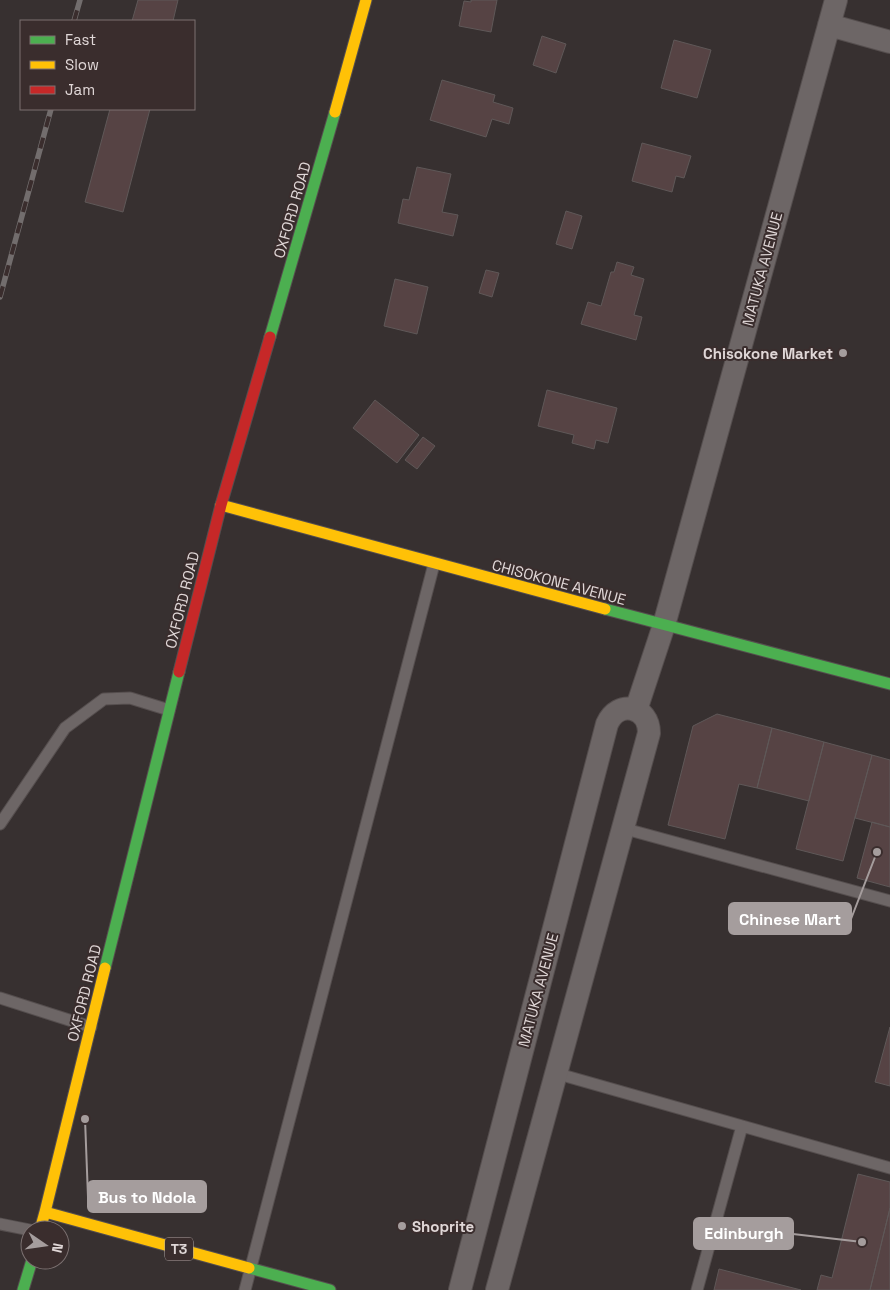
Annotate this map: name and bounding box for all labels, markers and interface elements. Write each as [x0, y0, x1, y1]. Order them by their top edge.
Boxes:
legend [20, 20, 195, 110]
text: Fast [65, 30, 96, 49]
text: Slow [65, 55, 99, 74]
text: Jam [65, 80, 95, 99]
street label: OXFORD ROAD [269, 160, 315, 260]
street label: MATUKA AVENUE [738, 210, 786, 328]
place label: Chisokone Market [703, 344, 833, 363]
marker: Chisokone Market [837, 347, 849, 359]
street label: OXFORD ROAD [161, 549, 203, 650]
street label: CHISOKONE AVENUE [490, 555, 628, 609]
callout: Chinese Mart [729, 903, 851, 934]
text: Chinese Mart [739, 909, 841, 930]
street label: MATUKA AVENUE [514, 931, 562, 1049]
street label: OXFORD ROAD [63, 942, 105, 1043]
callout: Bus to Ndola [88, 1181, 206, 1212]
text: Bus to Ndola [98, 1187, 196, 1208]
place label: Shoprite [412, 1217, 475, 1236]
callout: Edinburgh [694, 1218, 793, 1249]
north arrow [20, 1220, 70, 1270]
marker: Shoprite [396, 1220, 408, 1232]
text: Edinburgh [704, 1223, 784, 1244]
road number: T3 [165, 1238, 193, 1260]
text: N [48, 1241, 67, 1255]

